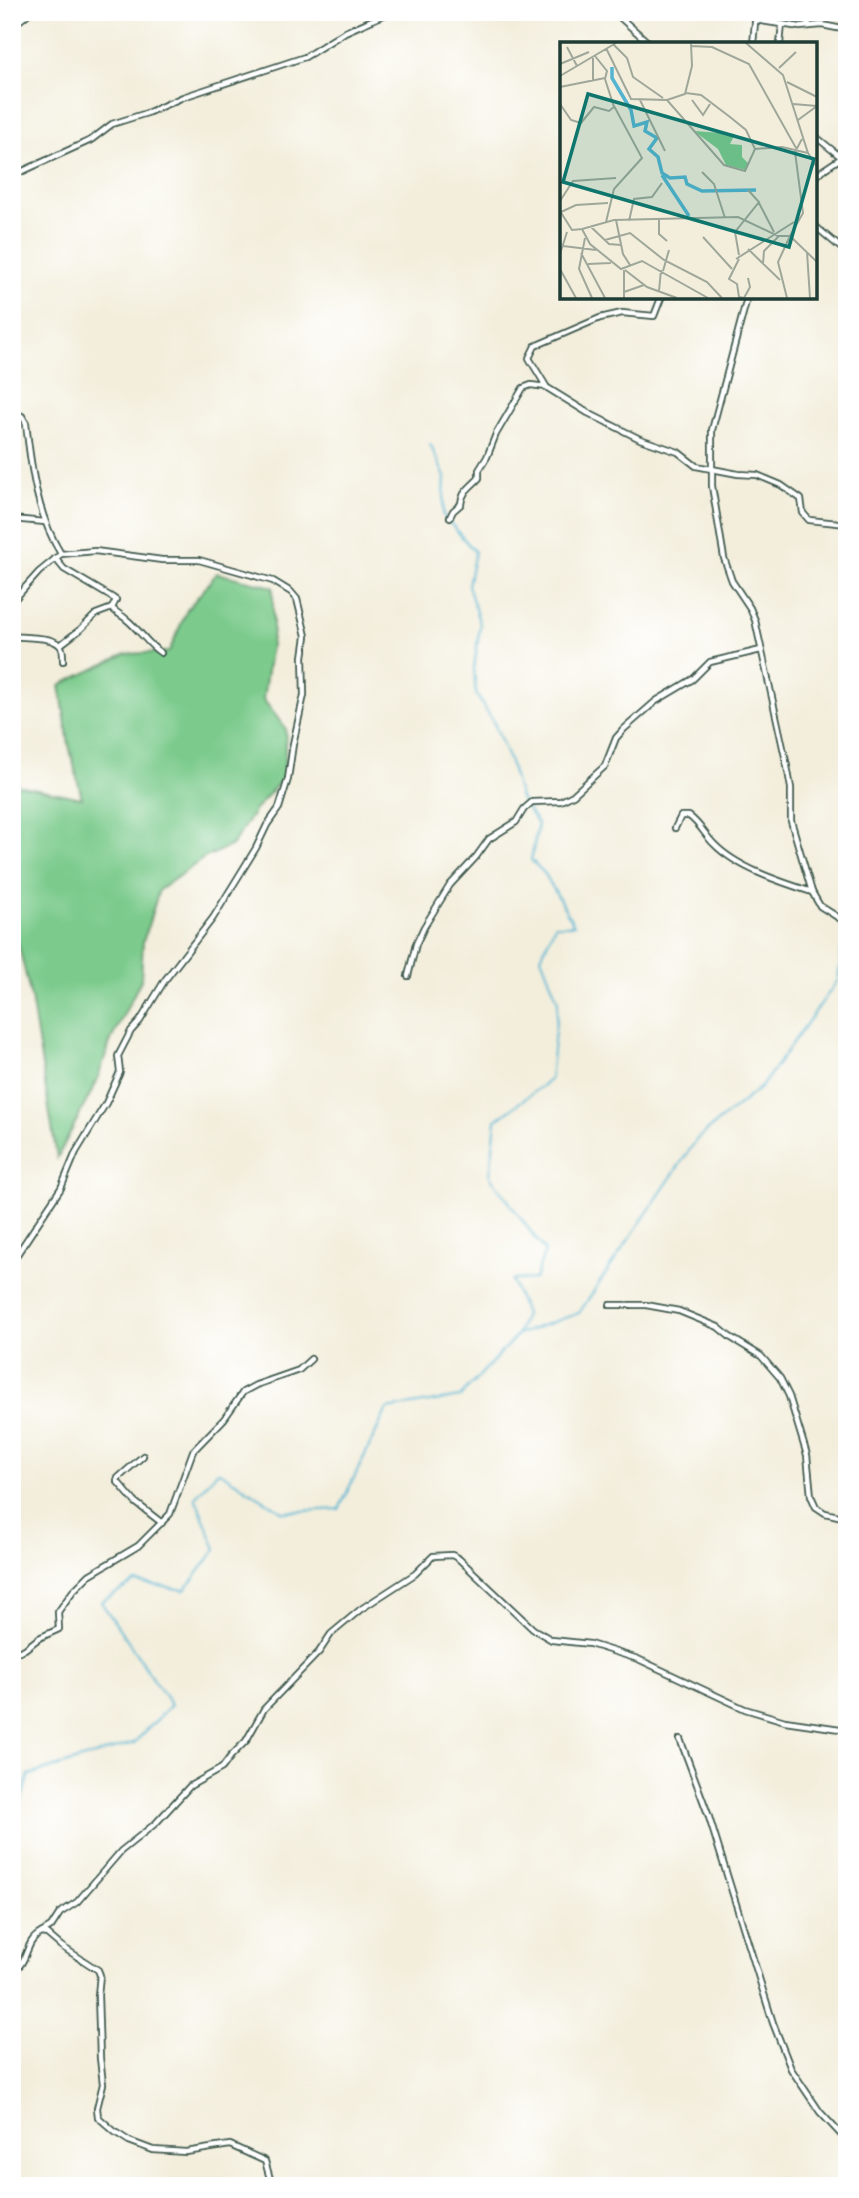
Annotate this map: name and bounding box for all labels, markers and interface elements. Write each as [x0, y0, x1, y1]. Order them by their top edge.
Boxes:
inset map [560, 42, 817, 299]

